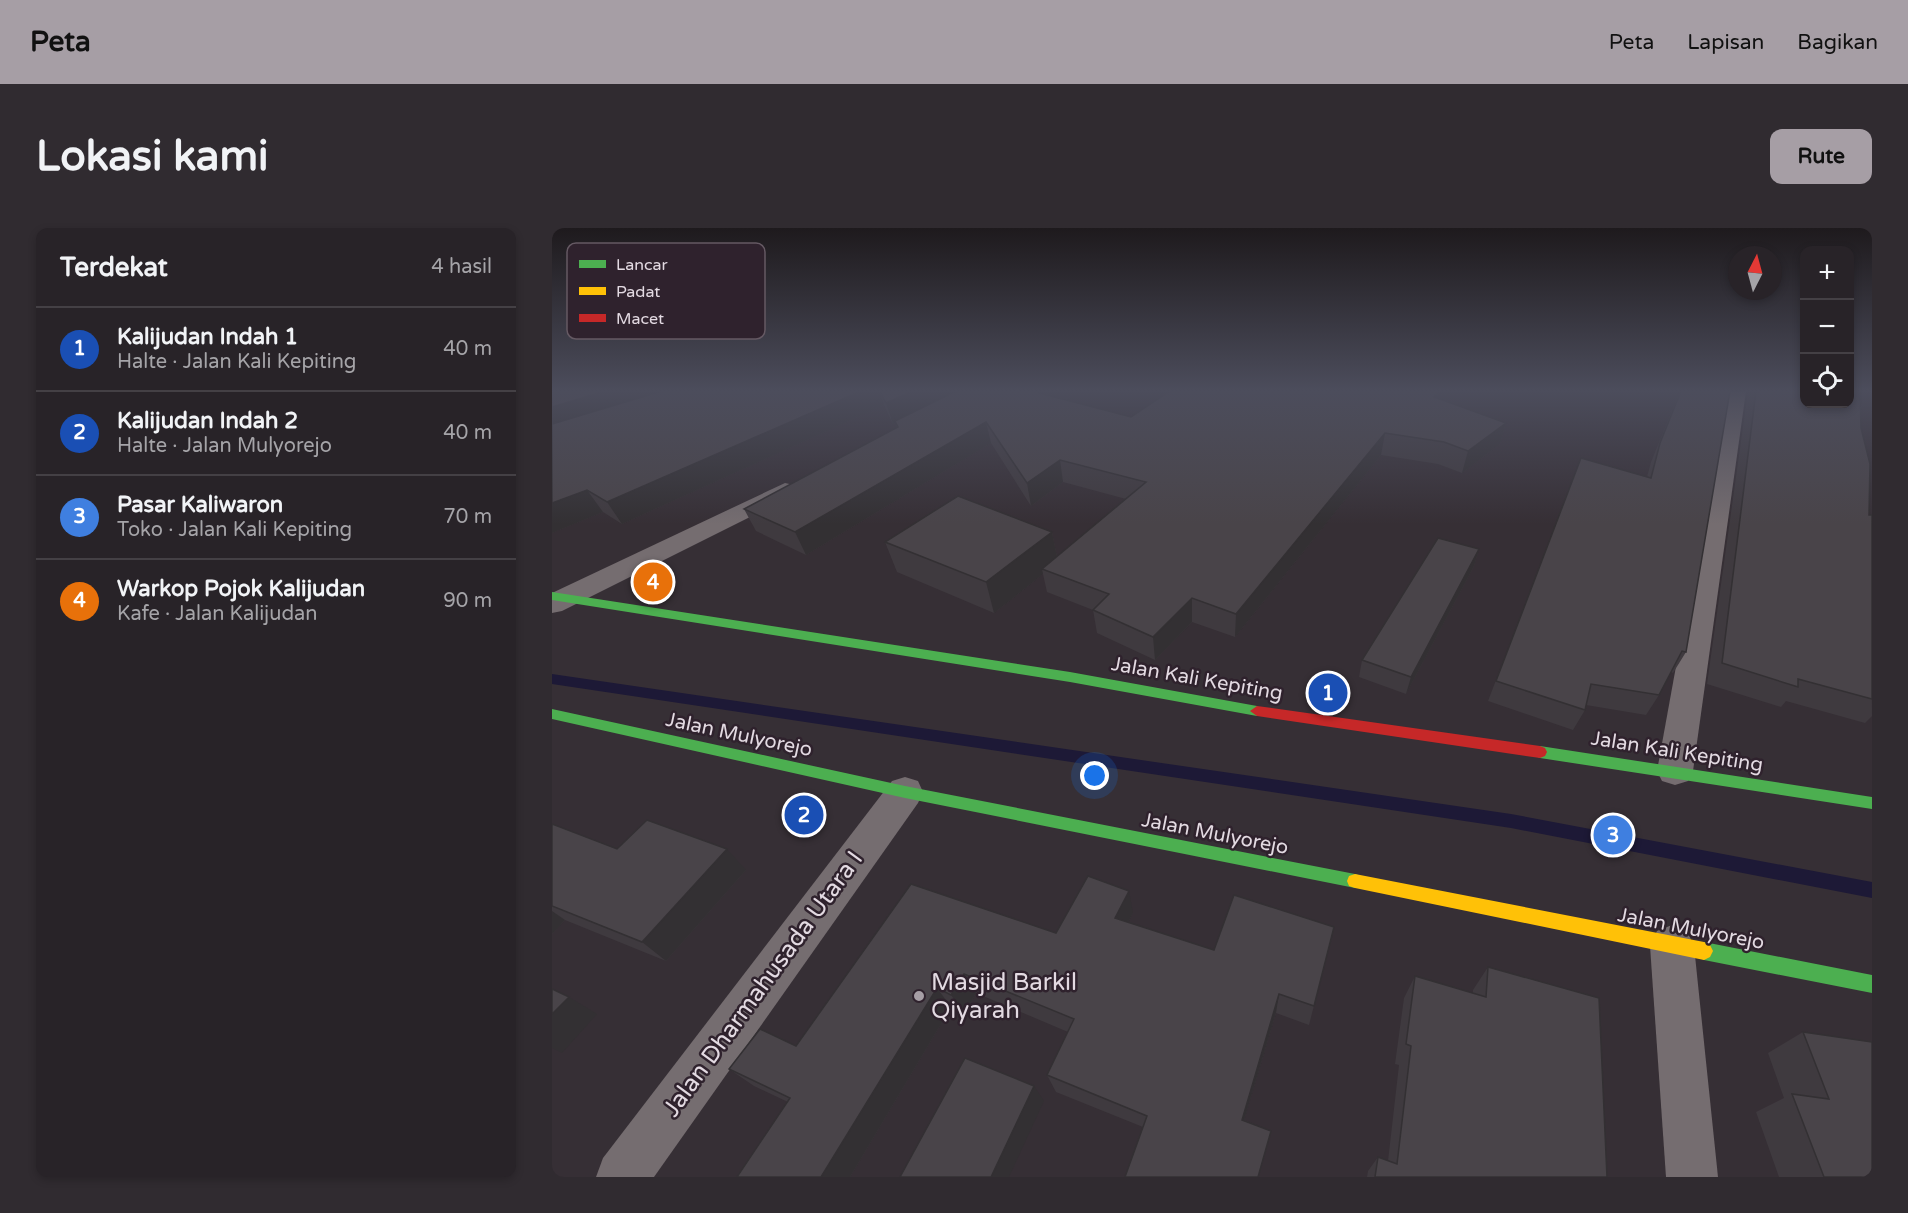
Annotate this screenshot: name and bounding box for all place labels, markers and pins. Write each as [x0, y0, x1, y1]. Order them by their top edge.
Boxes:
pin: 4 [634, 560, 672, 604]
pin: 1 [1308, 670, 1348, 716]
pin: 2 [784, 792, 824, 838]
pin: 3 [1594, 812, 1632, 858]
place label: Masjid Barkil Qiyarah [931, 968, 1077, 1025]
marker: Masjid Barkil Qiyarah [912, 989, 926, 1003]

